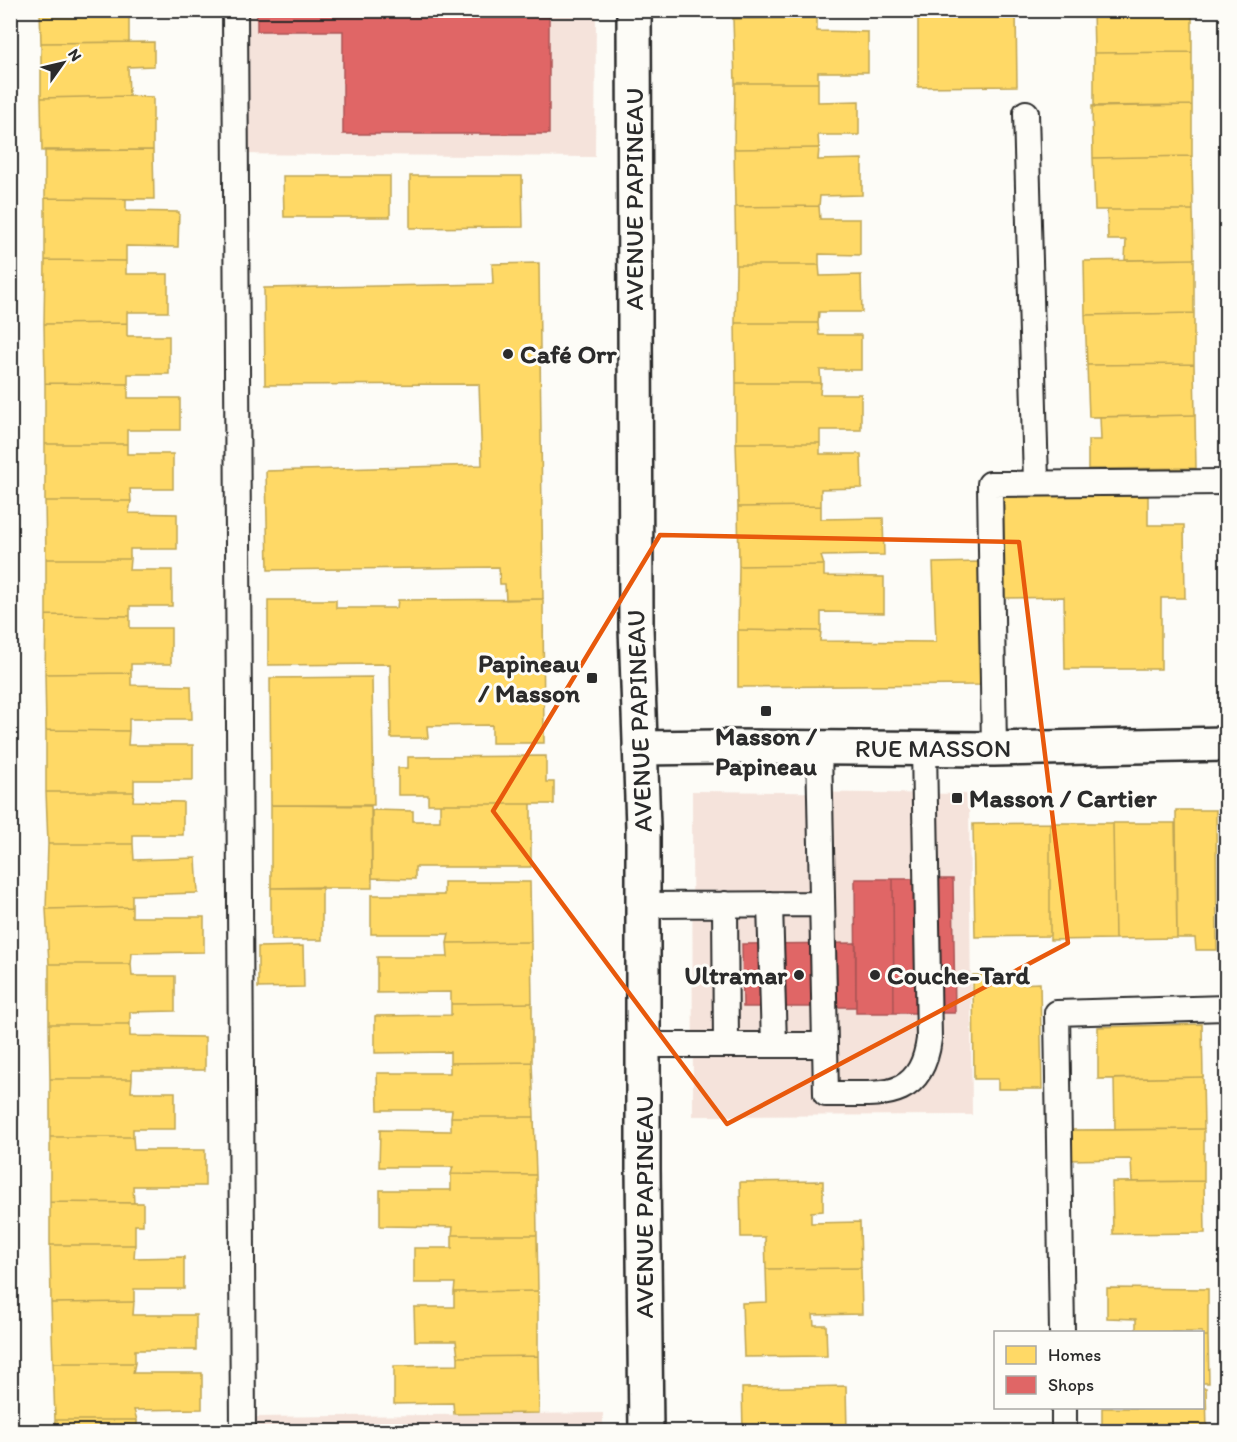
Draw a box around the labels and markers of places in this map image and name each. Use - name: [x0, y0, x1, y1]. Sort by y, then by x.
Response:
- place label: Café Orr: [520, 338, 617, 370]
- marker: Café Orr: [501, 347, 515, 361]
- place label: Papineau / Masson: [477, 647, 581, 709]
- marker: Papineau / Masson: [585, 671, 599, 685]
- marker: Masson / Papineau: [759, 704, 773, 718]
- place label: Masson / Papineau: [715, 720, 818, 782]
- place label: Masson / Cartier: [969, 782, 1157, 814]
- marker: Masson / Cartier: [950, 791, 964, 805]
- place label: Ultramar: [684, 959, 788, 991]
- place label: Couche-Tard: [887, 959, 1031, 991]
- marker: Ultramar: [792, 968, 806, 982]
- marker: Couche-Tard: [868, 968, 882, 982]

